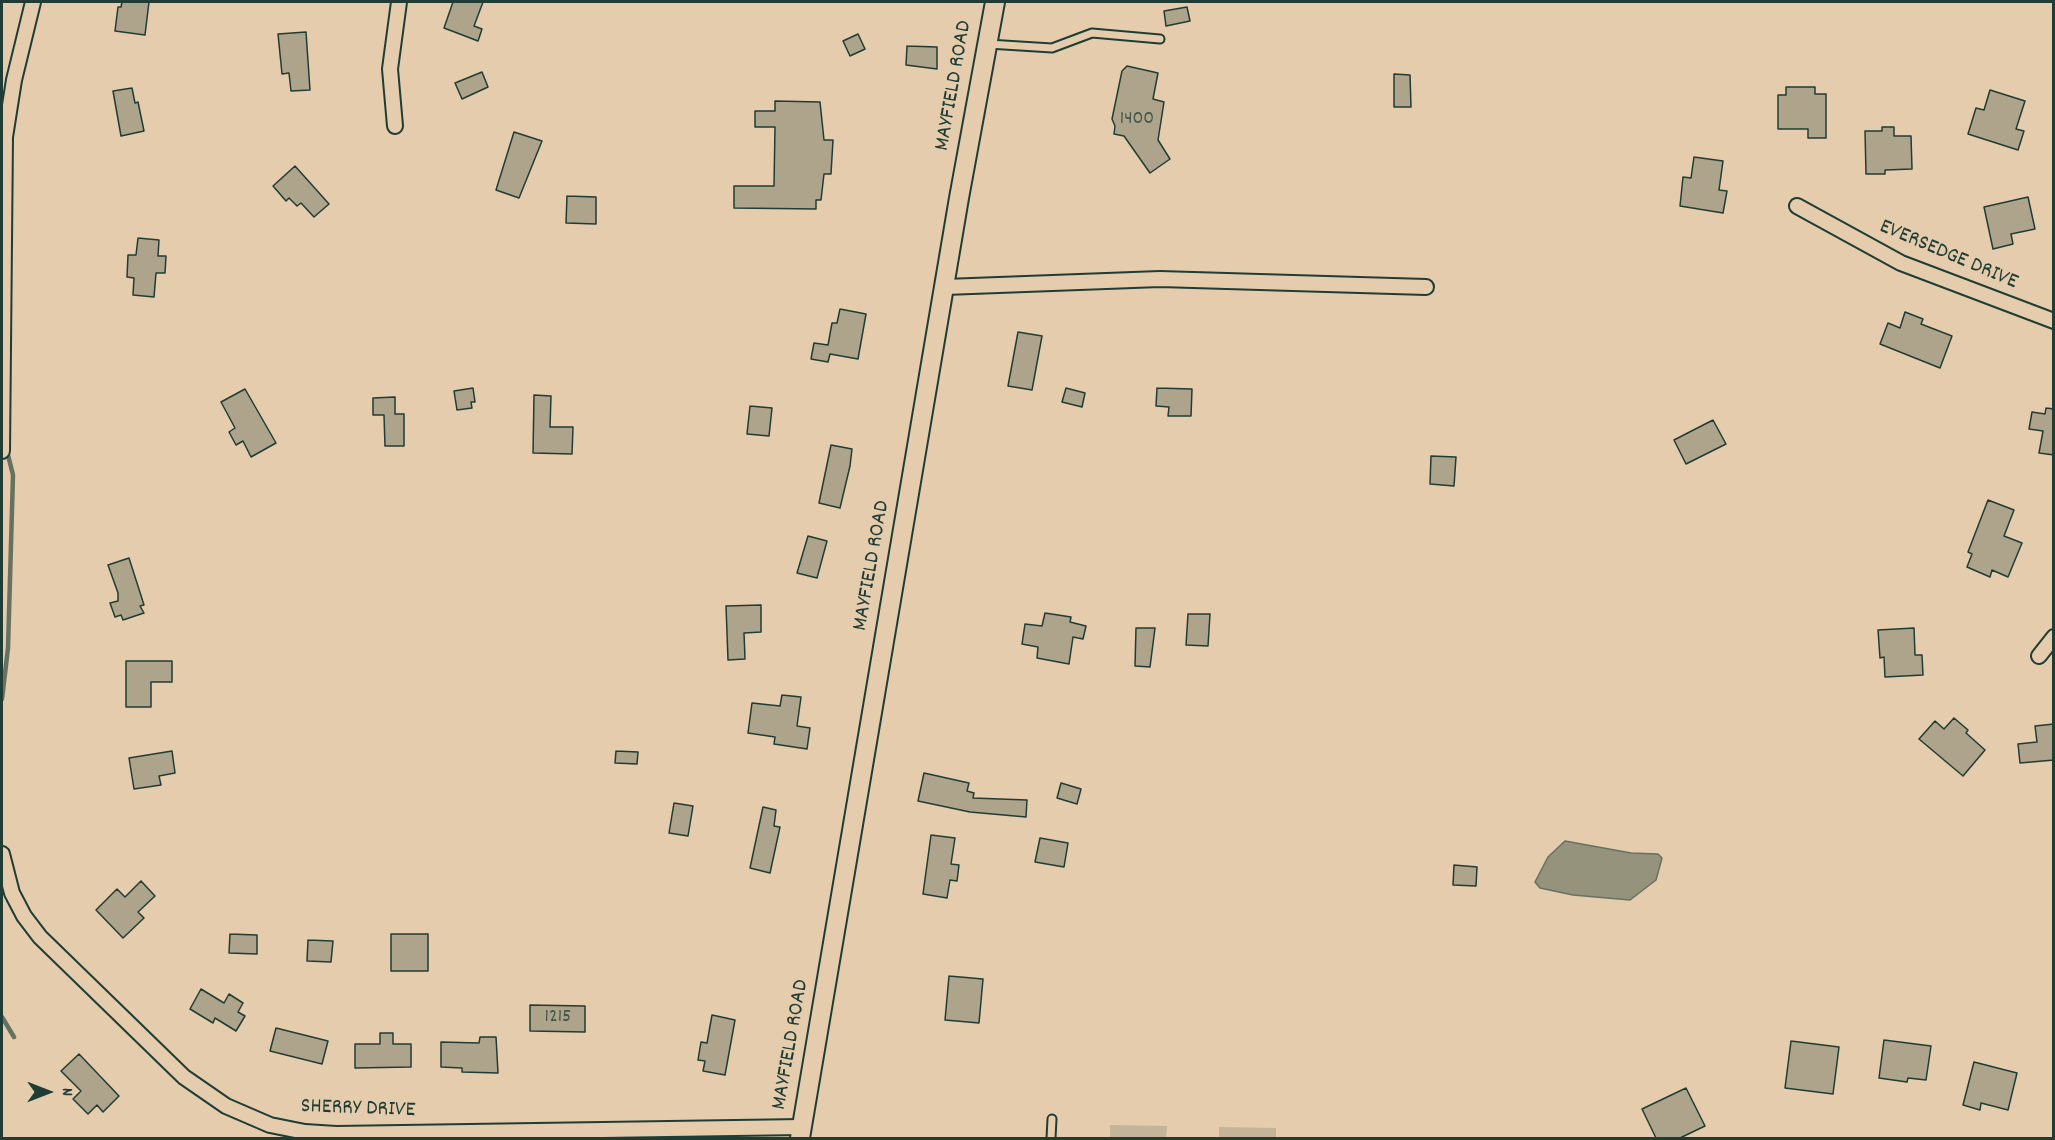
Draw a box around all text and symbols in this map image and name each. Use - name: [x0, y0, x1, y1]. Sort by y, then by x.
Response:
- street label: MAYFIELD ROAD: [931, 19, 979, 153]
- house number: 1400: [1120, 108, 1154, 132]
- street label: EVERSEDGE DRIVE: [1875, 215, 2021, 297]
- street label: MAYFIELD ROAD: [849, 499, 897, 633]
- street label: MAYFIELD ROAD: [768, 978, 816, 1112]
- house number: 1215: [545, 1006, 571, 1030]
- north arrow: [18, 1062, 78, 1122]
- text: N: [55, 1088, 78, 1096]
- street label: SHERRY DRIVE: [300, 1095, 416, 1125]

